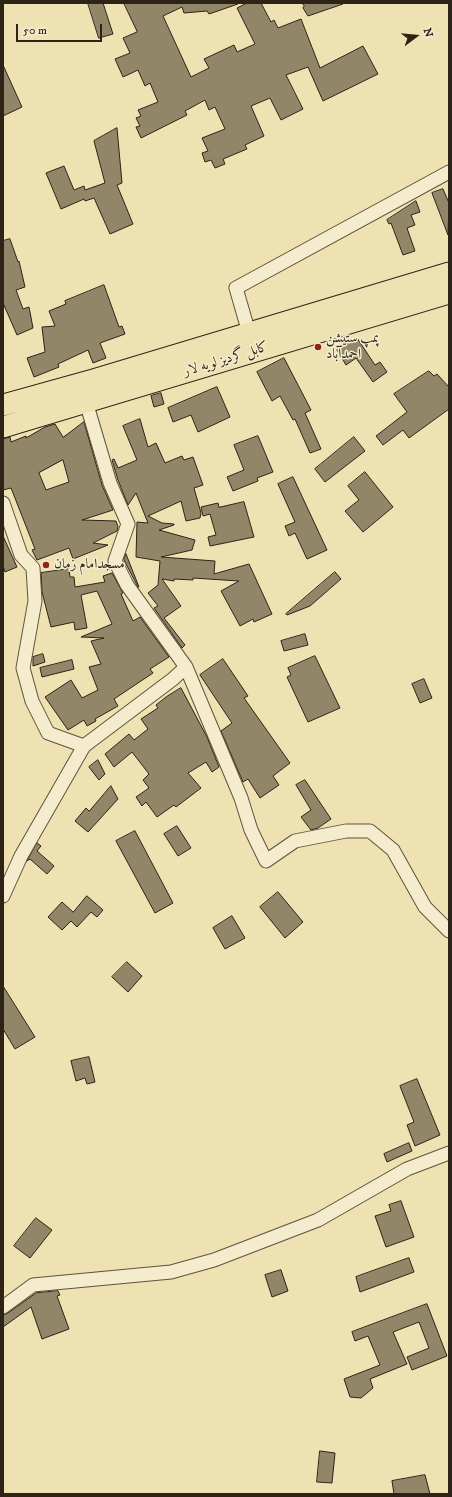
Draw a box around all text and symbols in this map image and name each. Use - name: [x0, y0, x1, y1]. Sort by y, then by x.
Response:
- scale bar: [18, 16, 104, 42]
- north arrow: [396, 16, 436, 56]
- text: 50 m: [23, 23, 47, 38]
- text: N: [420, 26, 436, 39]
- place label: پمپ ستیشن احمدآباد: [326, 331, 379, 364]
- street label: کابل گردیز لویه لار: [182, 339, 270, 381]
- marker: پمپ ستیشن احمدآباد: [313, 342, 323, 352]
- place label: مسجدامام زمان: [54, 557, 125, 573]
- marker: مسجدامام زمان: [41, 560, 51, 570]

